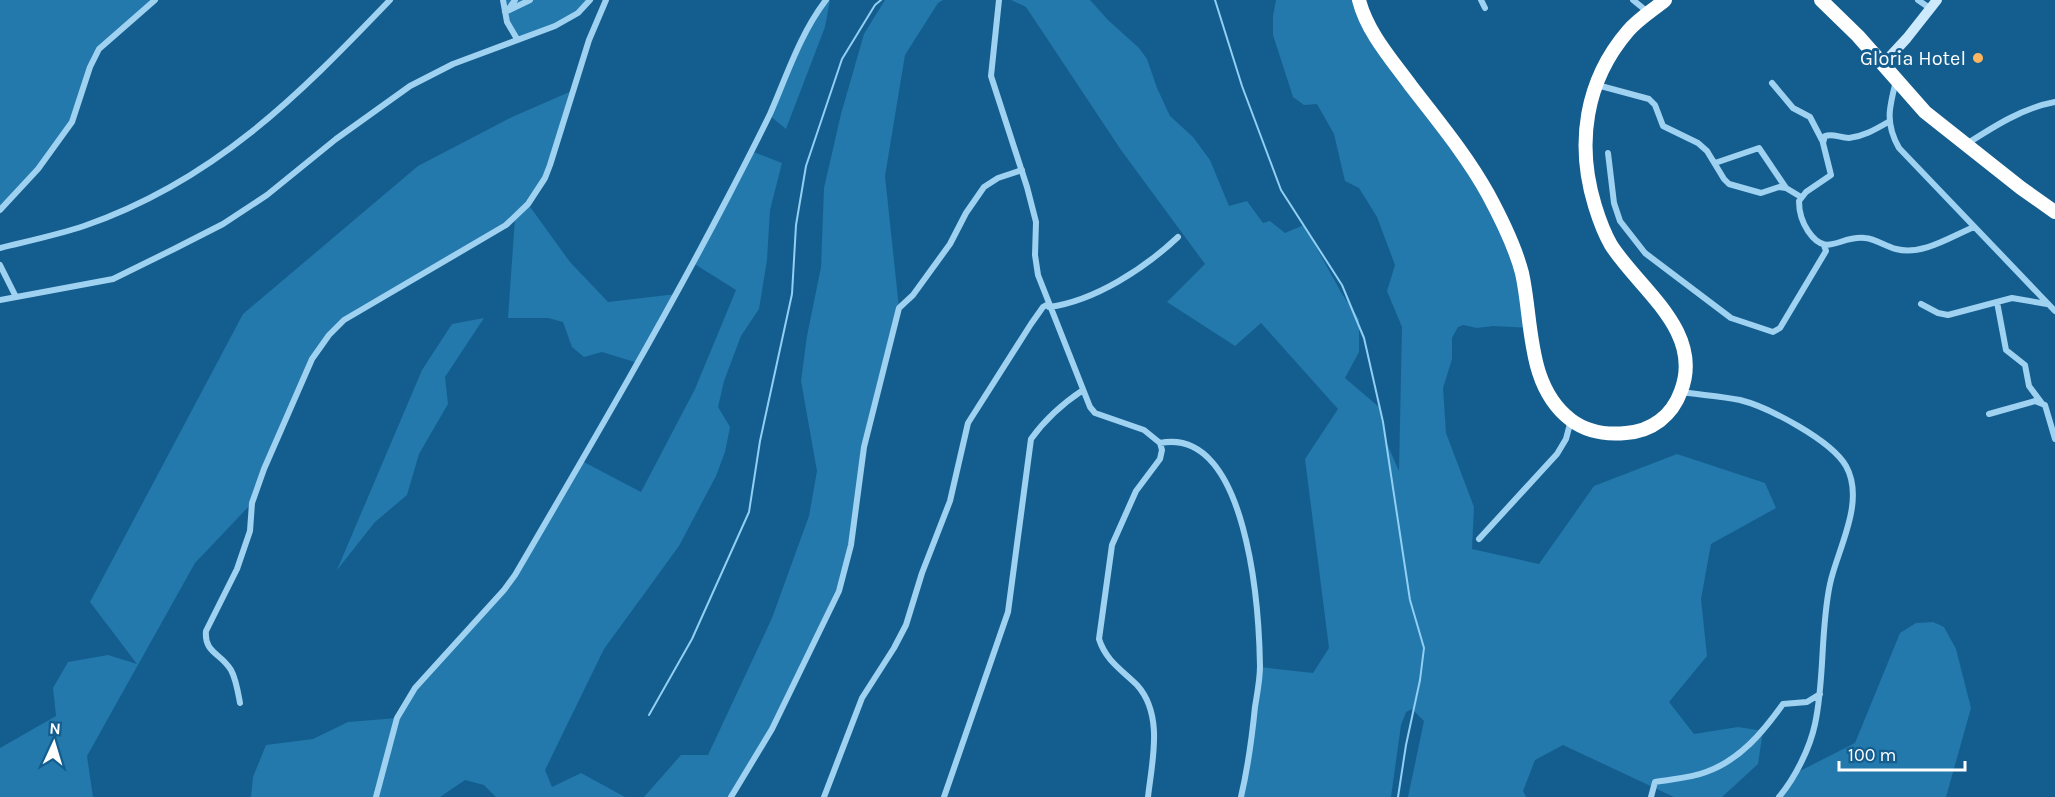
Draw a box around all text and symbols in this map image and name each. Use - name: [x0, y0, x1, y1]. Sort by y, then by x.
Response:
- place label: Gloria Hotel: [1860, 47, 1966, 70]
- marker: Gloria Hotel: [1971, 51, 1985, 65]
- north arrow: [24, 713, 84, 773]
- text: N: [49, 719, 61, 738]
- scale bar: [1839, 734, 1965, 772]
- text: 100 m: [1848, 744, 1896, 766]

